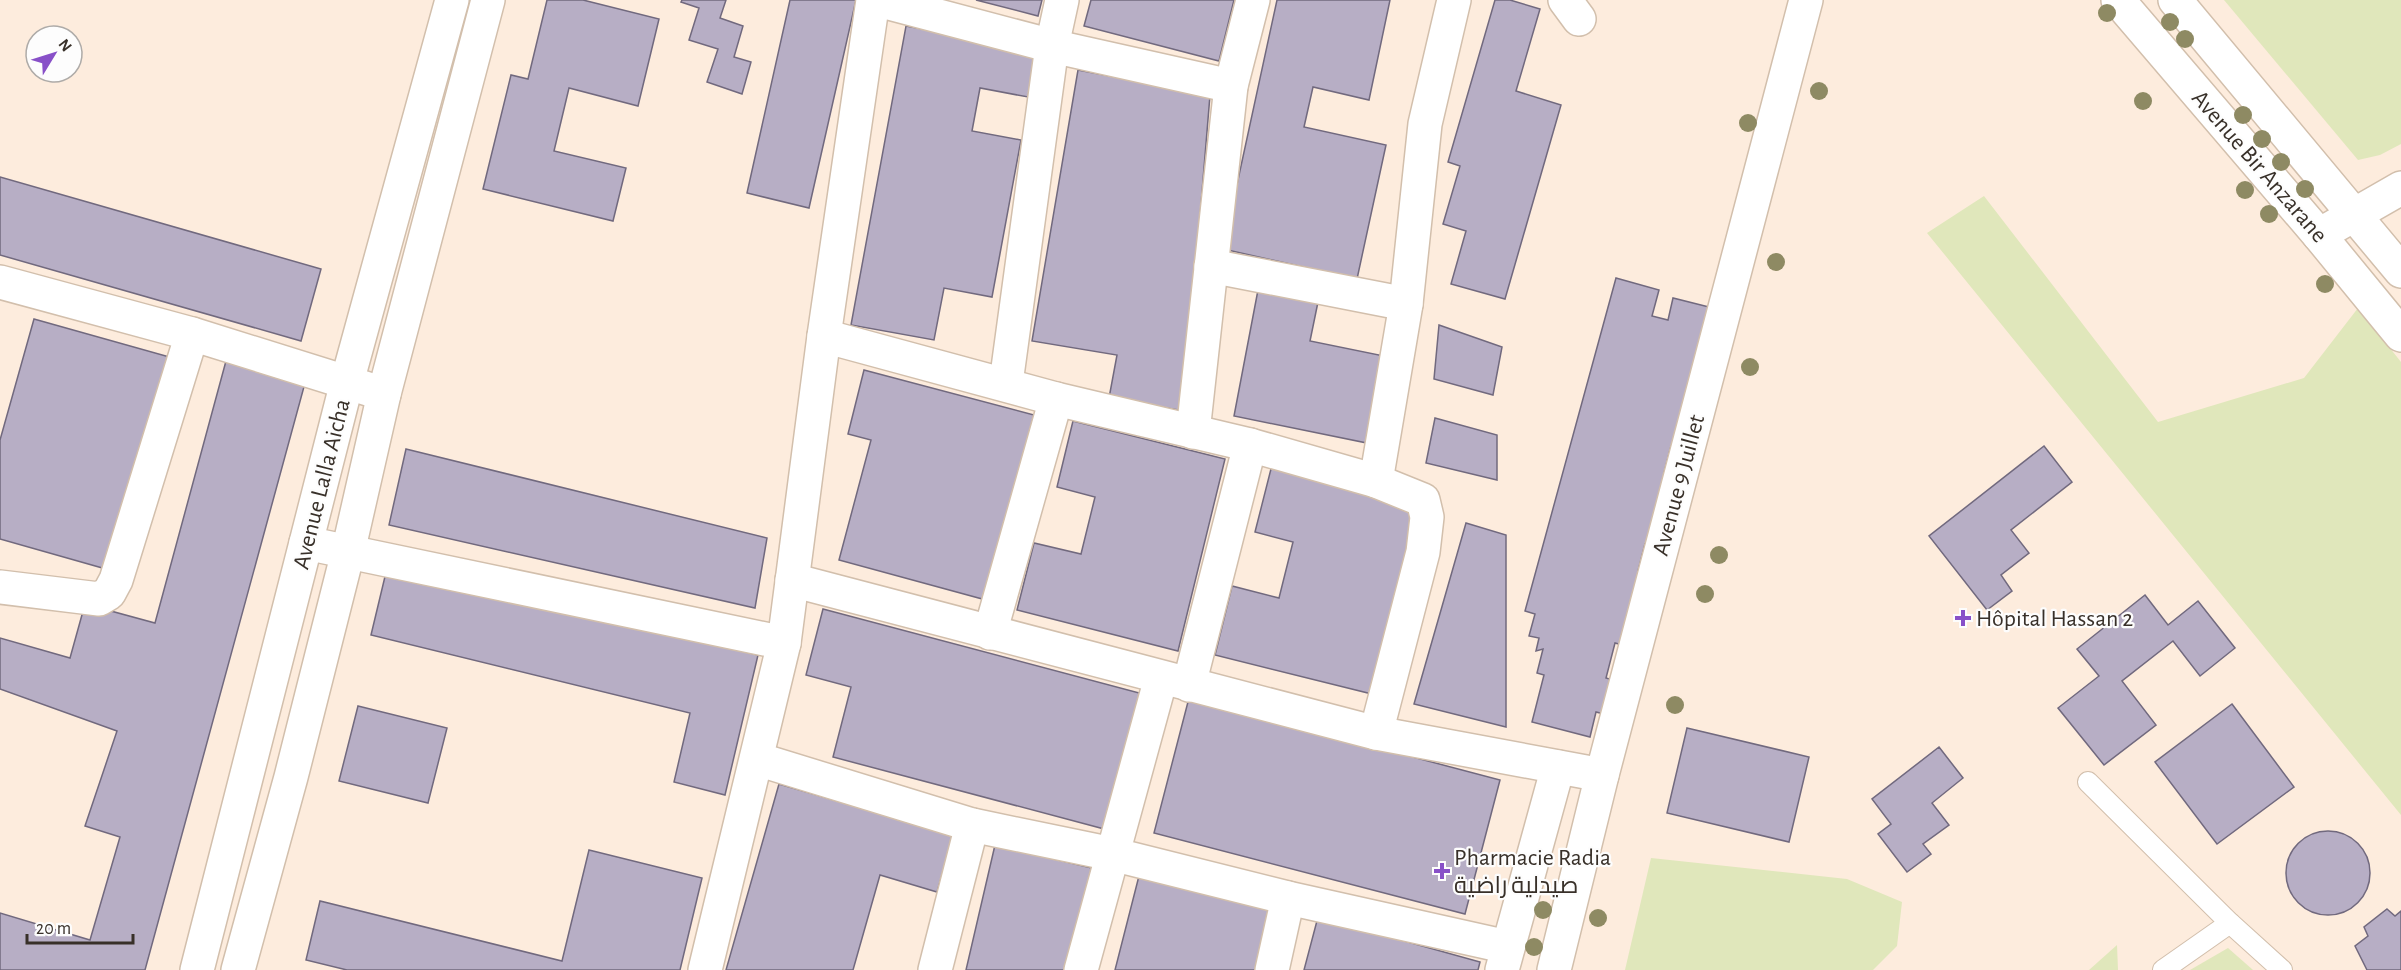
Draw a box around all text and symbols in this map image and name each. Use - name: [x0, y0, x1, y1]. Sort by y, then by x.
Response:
- north arrow: [24, 24, 84, 84]
- text: N: [55, 36, 75, 55]
- street label: Avenue Bir Anzarane: [2187, 86, 2332, 247]
- street label: Avenue Lalla Aicha: [289, 397, 355, 572]
- street label: Avenue 9 Juillet: [1649, 412, 1709, 558]
- place label: Hôpital Hassan 2: [1976, 607, 2133, 631]
- marker: Hôpital Hassan 2: [1954, 609, 1972, 627]
- place label: Pharmacie Radia صيدلية راضية: [1454, 846, 1611, 898]
- marker: Pharmacie Radia صيدلية راضية: [1435, 864, 1449, 878]
- scale bar: [27, 907, 134, 945]
- text: 20 m: [36, 920, 71, 938]

